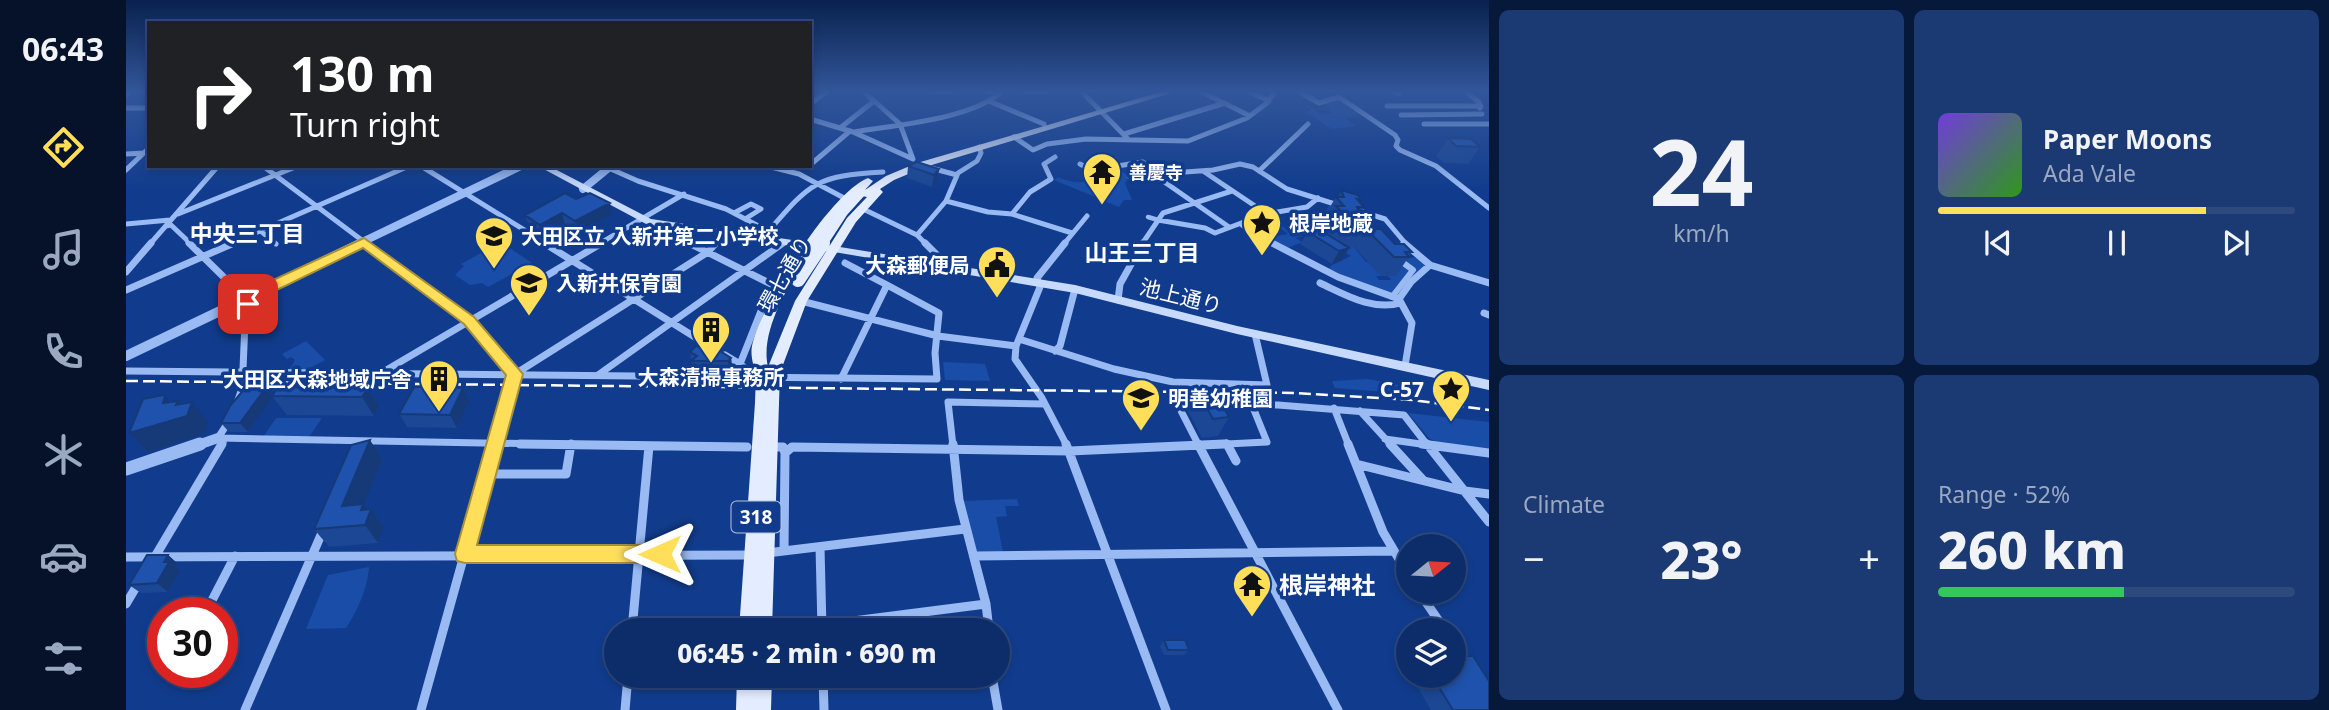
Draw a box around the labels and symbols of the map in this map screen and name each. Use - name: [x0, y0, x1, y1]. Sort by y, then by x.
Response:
- temple icon: 善慶寺: [1081, 151, 1123, 206]
- place label: 善慶寺: [1129, 160, 1183, 184]
- place icon: 根岸地蔵: [1241, 202, 1283, 257]
- place label: 根岸地蔵: [1289, 209, 1373, 237]
- school or university icon: 大田区立 入新井第二小学校: [473, 215, 515, 270]
- district label: 中央三丁目: [190, 217, 305, 249]
- place label: 大田区立 入新井第二小学校: [521, 222, 778, 250]
- street label: 環七通り: [751, 231, 817, 317]
- district label: 山王三丁目: [1085, 236, 1200, 268]
- public building icon: 大森郵便局: [976, 244, 1018, 299]
- place label: 大森郵便局: [865, 251, 970, 279]
- school or university icon: 入新井保育園: [508, 262, 550, 317]
- place label: 入新井保育園: [556, 269, 682, 297]
- street label: 池上通り: [1137, 272, 1225, 320]
- pin: [218, 274, 278, 334]
- building icon: 大森清掃事務所: [690, 309, 732, 364]
- building icon: 大田区大森地域庁舎: [418, 358, 460, 413]
- place label: 大森清掃事務所: [638, 363, 785, 391]
- place label: 大田区大森地域庁舎: [223, 365, 412, 393]
- place icon: C-57: [1430, 368, 1472, 423]
- place label: C-57: [1380, 375, 1424, 403]
- school or university icon: 明善幼稚園: [1120, 377, 1162, 432]
- place label: 明善幼稚園: [1168, 384, 1273, 412]
- road number: 318: [732, 502, 780, 532]
- position arrow: [623, 517, 697, 591]
- north arrow: [1396, 534, 1466, 604]
- temple icon: 根岸神社: [1231, 563, 1273, 618]
- place label: 根岸神社: [1279, 568, 1375, 601]
- speed limit sign: 30: [147, 597, 238, 688]

